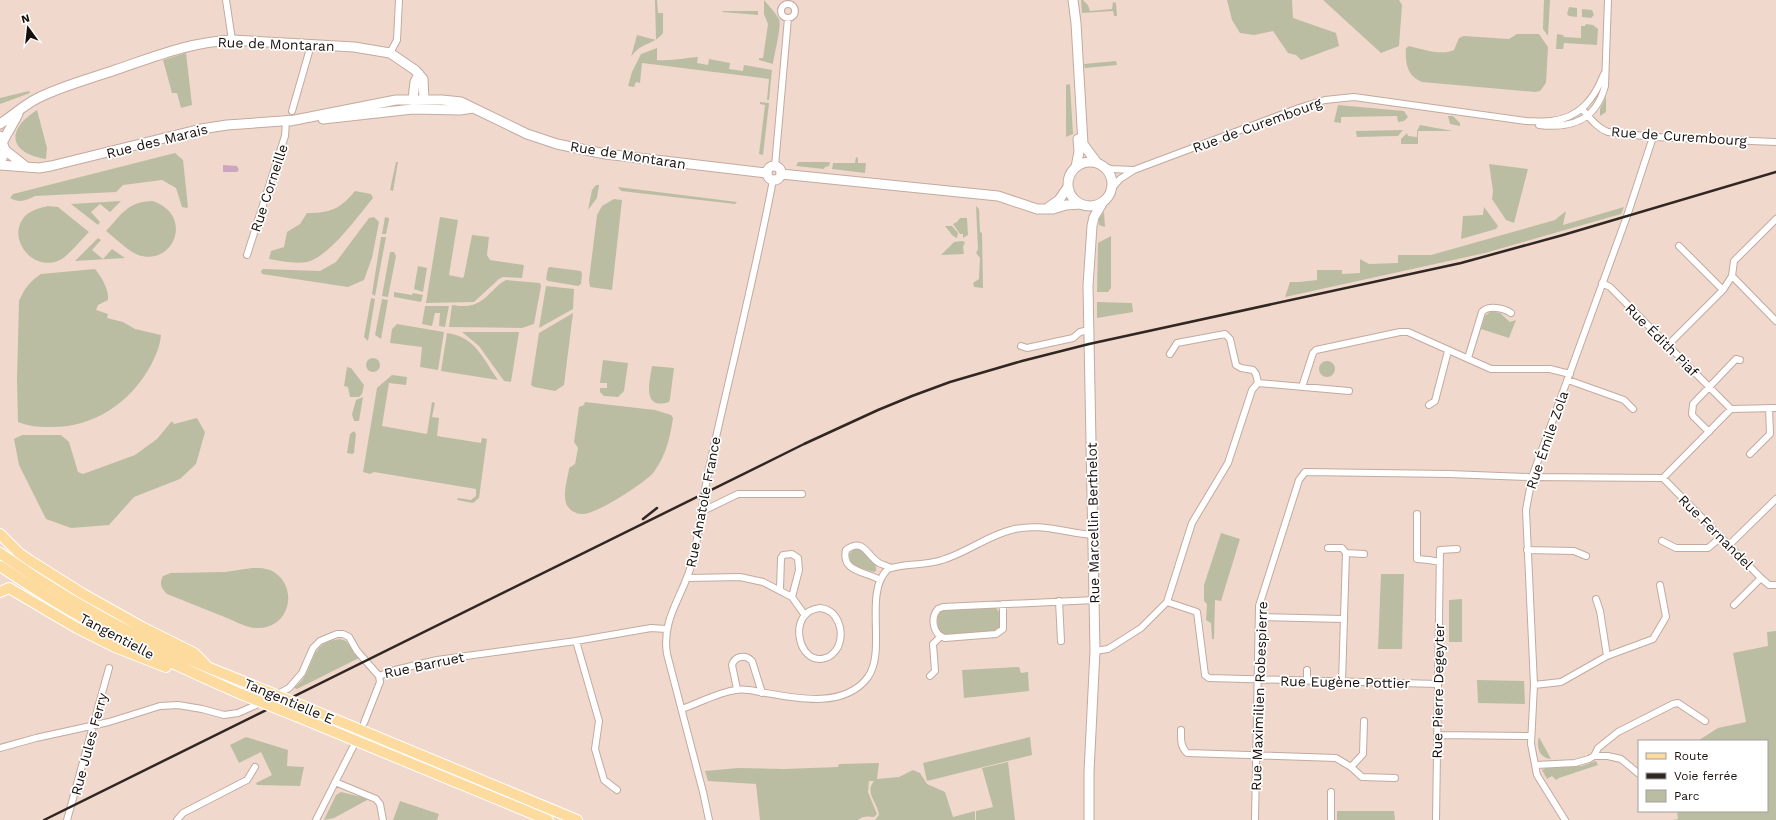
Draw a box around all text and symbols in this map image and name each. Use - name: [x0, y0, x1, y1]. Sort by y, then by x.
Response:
- north arrow: [8, 8, 48, 48]
- text: N: [20, 11, 31, 26]
- street label: Rue de Montaran: [217, 34, 335, 54]
- street label: Rue de Curembourg: [1190, 94, 1324, 156]
- street label: Rue des Marais: [105, 121, 209, 161]
- street label: Rue de Curembourg: [1611, 123, 1748, 149]
- street label: Rue de Montaran: [569, 138, 687, 172]
- street label: Rue Corneille: [247, 142, 291, 234]
- street label: Rue Édith Piaf: [1622, 300, 1702, 380]
- street label: Rue Émile Zola: [1523, 389, 1571, 491]
- street label: Rue Anatole France: [682, 435, 724, 569]
- street label: Rue Marcellin Berthelot: [1084, 442, 1102, 604]
- street label: Rue Fernandel: [1675, 491, 1757, 573]
- street label: Rue Maximilien Robespierre: [1248, 601, 1270, 791]
- street label: Tangentielle: [77, 610, 157, 662]
- street label: Rue Pierre Degeyter: [1429, 623, 1447, 759]
- street label: Rue Barruet: [382, 649, 466, 681]
- street label: Rue Eugène Pottier: [1280, 673, 1410, 691]
- street label: Tangentielle E: [242, 675, 336, 727]
- street label: Rue Jules Ferry: [68, 690, 111, 797]
- legend: [1638, 740, 1768, 812]
- text: Route: [1674, 749, 1708, 763]
- text: Voie ferrée: [1674, 769, 1737, 783]
- text: Parc: [1674, 789, 1700, 803]

